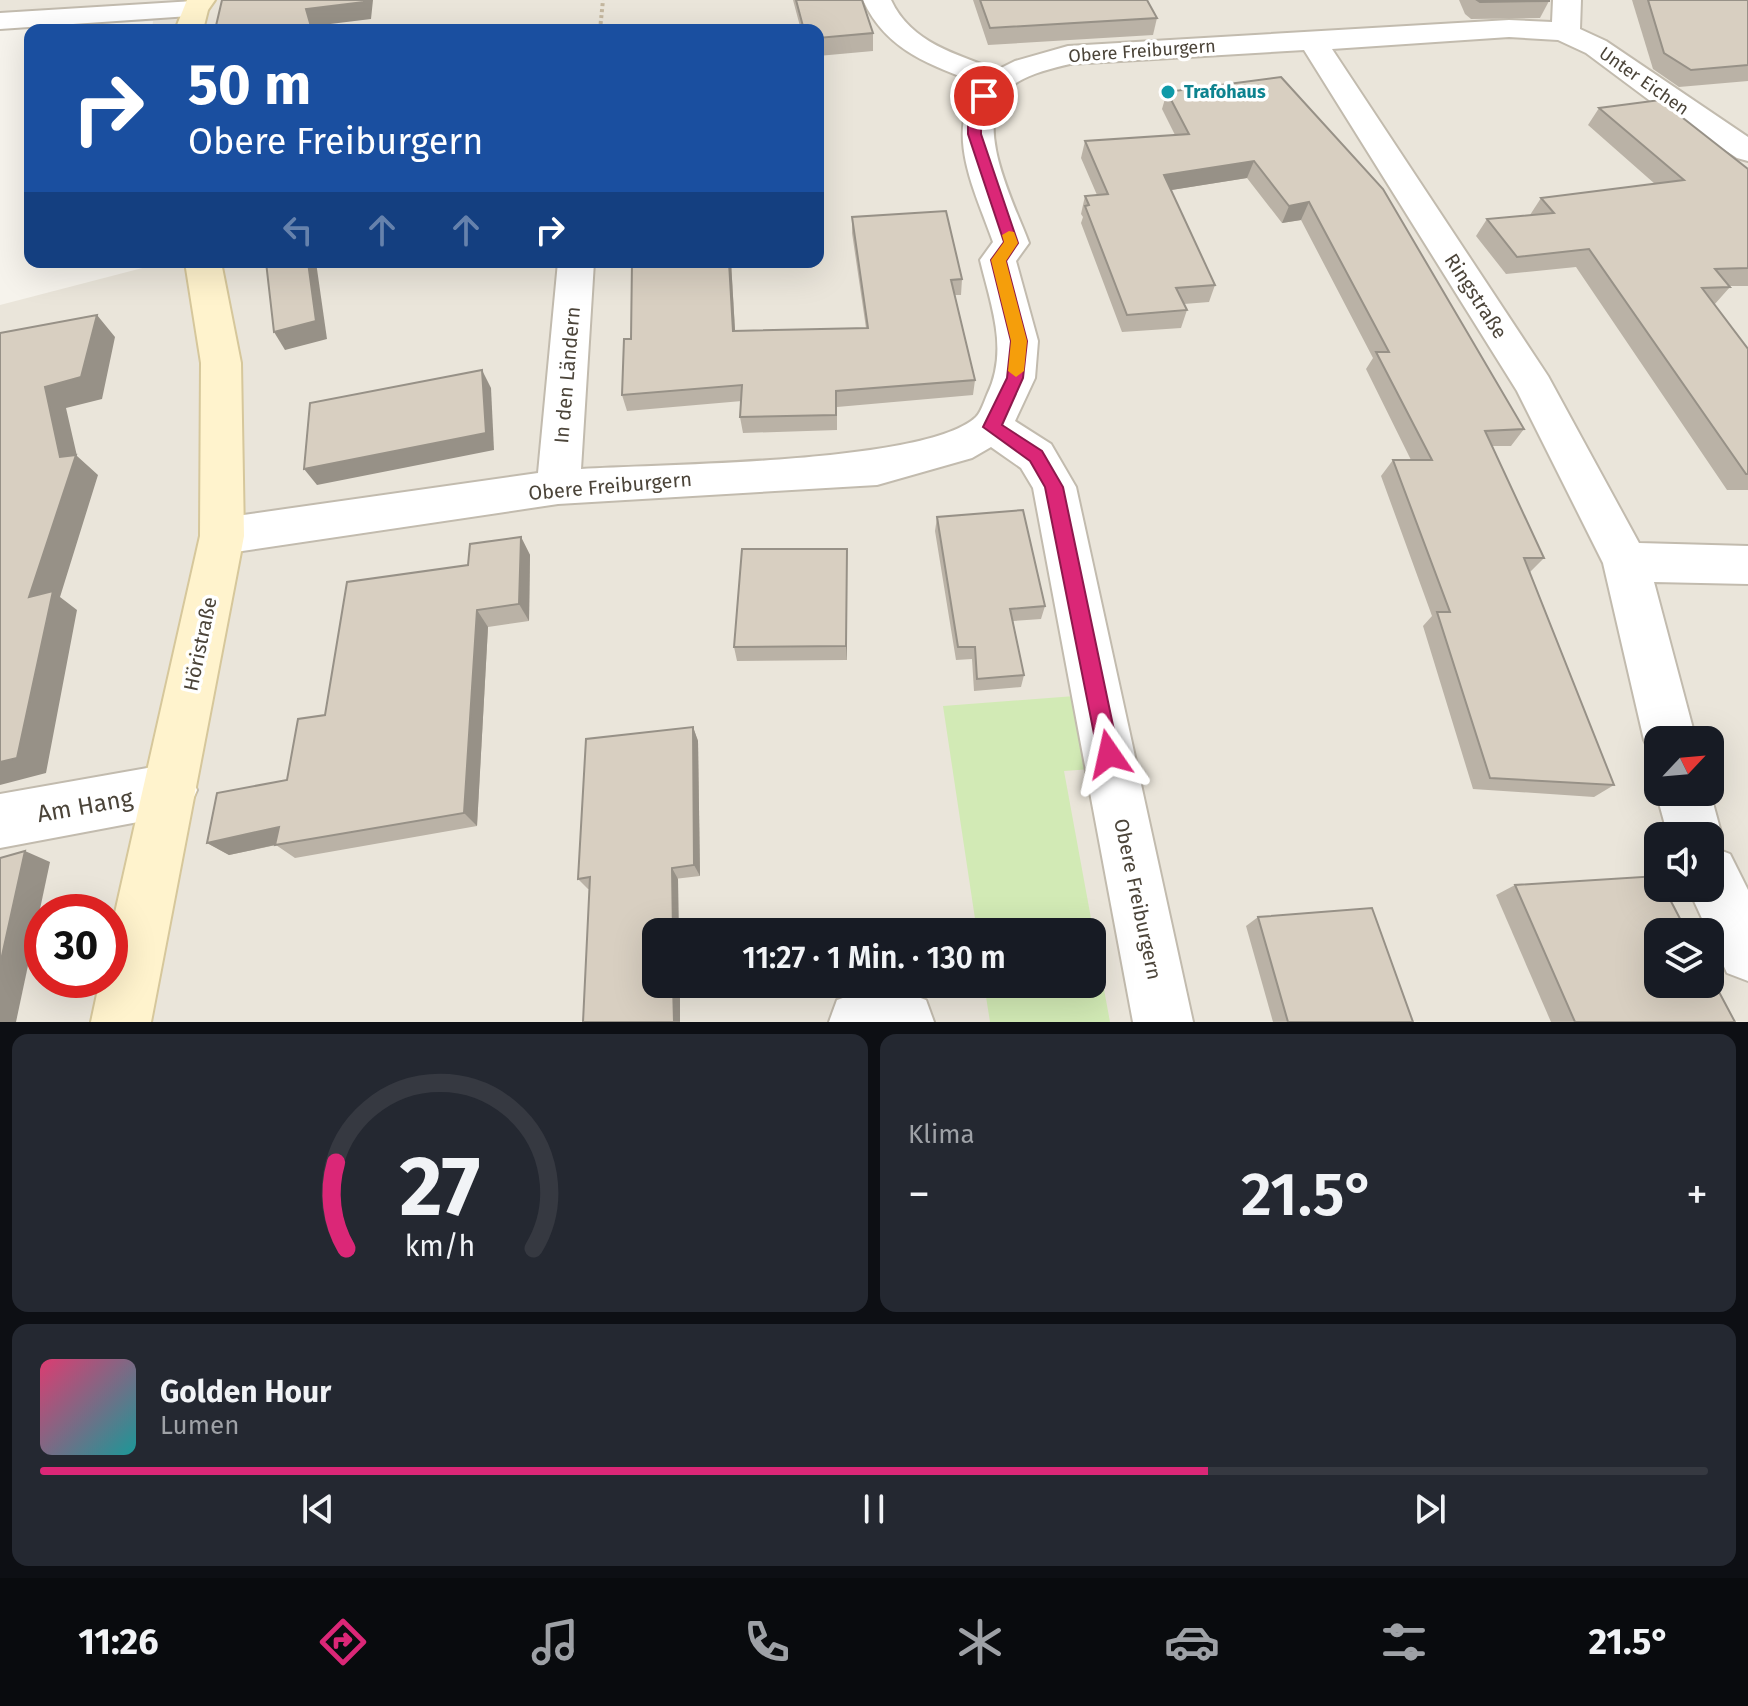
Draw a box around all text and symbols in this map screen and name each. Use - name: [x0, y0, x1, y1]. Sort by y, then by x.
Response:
- street label: Obere Freiburgern: [1068, 35, 1216, 67]
- street label: Unter Eichen: [1595, 42, 1693, 120]
- text: 50 m: [188, 52, 311, 119]
- icon: right: [56, 56, 160, 160]
- pin: [950, 62, 1018, 130]
- icon: arrive: [962, 74, 1006, 118]
- place label: Trafohaus: [1184, 81, 1266, 103]
- marker: Trafohaus: [1159, 83, 1177, 101]
- text: Obere Freiburgern: [188, 120, 483, 164]
- icon: left: [276, 208, 320, 252]
- icon: ahead: [360, 208, 404, 252]
- icon: ahead: [444, 208, 488, 252]
- icon: right: [528, 208, 572, 252]
- street label: Ringstraße: [1440, 249, 1512, 343]
- street label: In den Ländern: [549, 305, 585, 445]
- street label: Obere Freiburgern: [527, 467, 693, 505]
- street label: Höristraße: [178, 595, 222, 693]
- position arrow: [1067, 712, 1151, 796]
- north arrow: [1644, 726, 1724, 806]
- map controls: [1644, 726, 1724, 998]
- street label: Am Hang: [35, 784, 136, 828]
- street label: Obere Freiburgern: [1109, 816, 1167, 982]
- button: sound: [1644, 822, 1724, 902]
- speed limit sign: 30: [24, 894, 128, 998]
- button: layers: [1644, 918, 1724, 998]
- text: 11:27 · 1 Min. · 130 m: [742, 940, 1006, 976]
- text: Klima: [908, 1119, 975, 1150]
- text: 27: [399, 1137, 481, 1237]
- text: 21.5°: [1241, 1159, 1375, 1231]
- text: −: [908, 1168, 930, 1221]
- text: +: [1686, 1168, 1708, 1221]
- text: km/h: [405, 1229, 475, 1264]
- text: Golden Hour: [160, 1374, 331, 1410]
- text: Lumen: [160, 1410, 239, 1441]
- icon: previous: [296, 1487, 340, 1531]
- icon: pause: [852, 1487, 896, 1531]
- icon: next: [1408, 1487, 1452, 1531]
- icon: directions: [315, 1614, 371, 1670]
- icon: music: [527, 1614, 583, 1670]
- icon: phone: [739, 1614, 795, 1670]
- icon: climate: [952, 1614, 1008, 1670]
- icon: car: [1164, 1614, 1220, 1670]
- icon: filters: [1376, 1614, 1432, 1670]
- text: 11:26: [78, 1620, 158, 1664]
- text: 21.5°: [1589, 1620, 1670, 1664]

